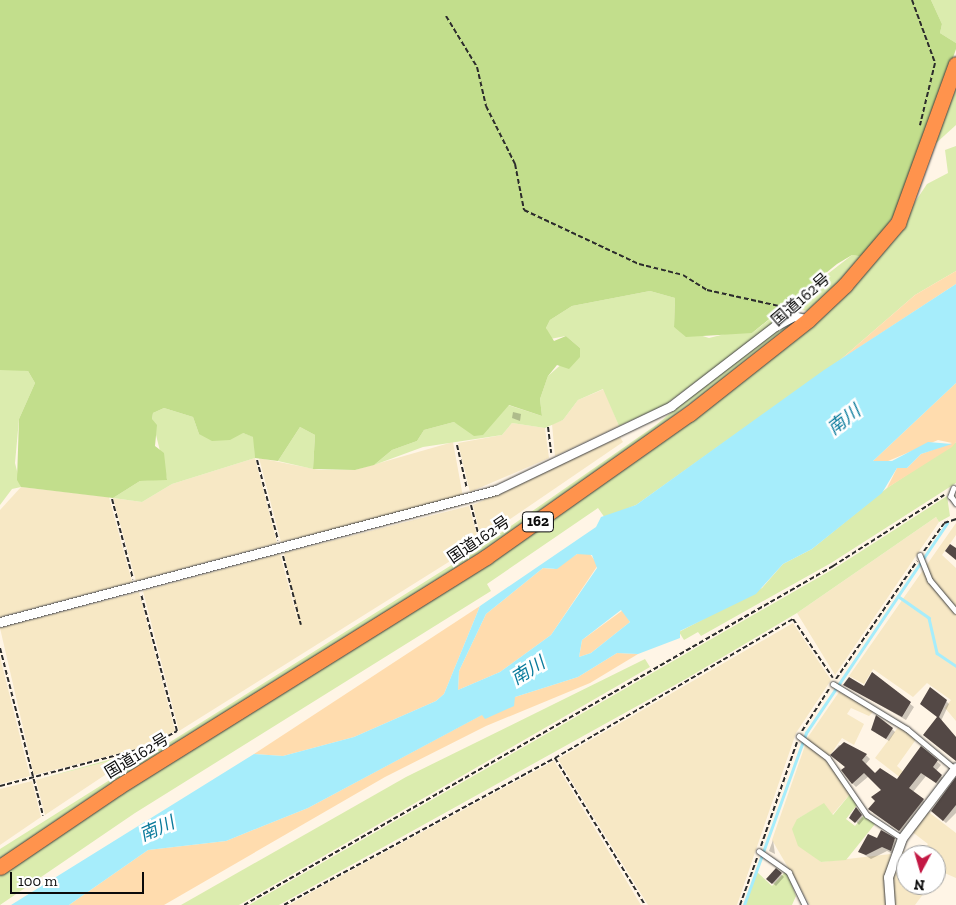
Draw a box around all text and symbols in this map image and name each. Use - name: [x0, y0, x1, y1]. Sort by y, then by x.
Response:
- street label: 国道162号: [768, 269, 834, 331]
- water label: 南川: [823, 400, 865, 440]
- road number: 162: [522, 510, 554, 534]
- street label: 国道162号: [444, 512, 514, 568]
- water label: 南川: [507, 652, 549, 690]
- street label: 国道162号: [102, 730, 172, 782]
- water label: 南川: [136, 812, 178, 846]
- north arrow: [896, 845, 946, 895]
- scale bar: [12, 862, 146, 894]
- text: 100 m: [18, 872, 57, 890]
- text: N: [913, 875, 926, 893]

